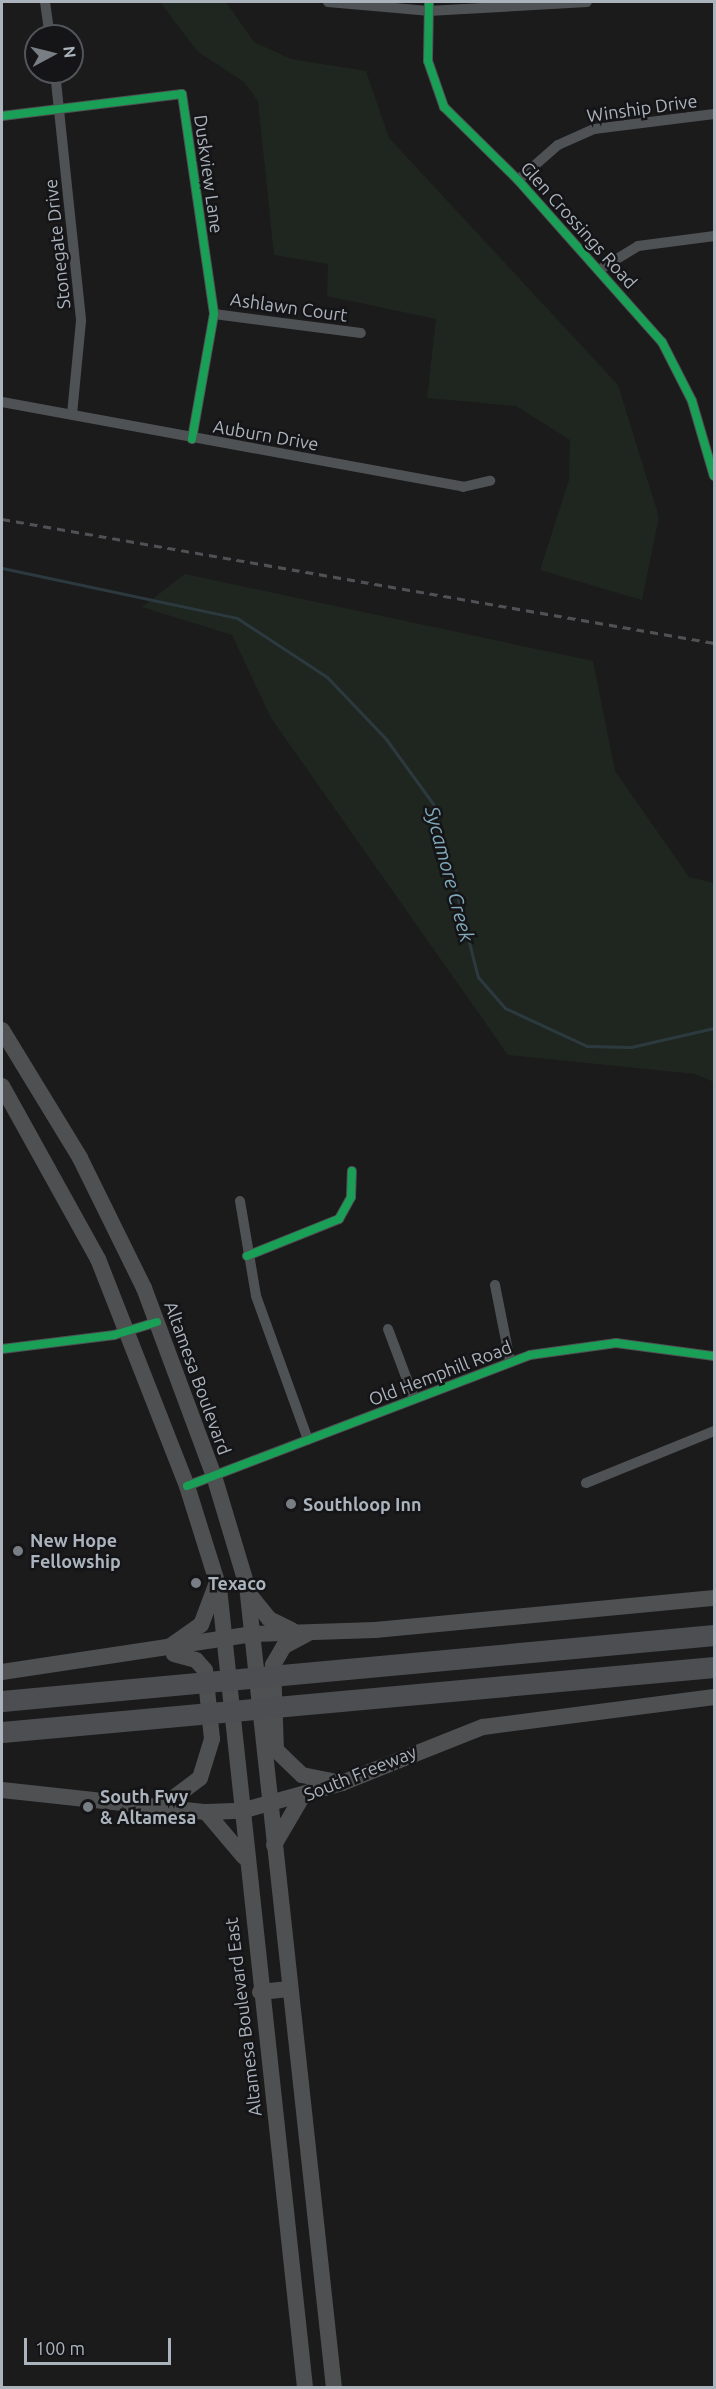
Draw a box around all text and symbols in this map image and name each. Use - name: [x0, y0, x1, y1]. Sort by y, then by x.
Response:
- north arrow: [24, 24, 84, 84]
- text: N: [60, 45, 80, 59]
- street label: Winship Drive: [585, 90, 699, 126]
- street label: Duskview Lane: [190, 113, 228, 235]
- street label: Glen Crossings Road: [516, 157, 642, 293]
- street label: Stonegate Drive: [39, 178, 75, 310]
- street label: Ashlawn Court: [229, 288, 349, 326]
- street label: Auburn Drive: [212, 415, 320, 455]
- water label: Sycamore Creek: [420, 804, 480, 944]
- street label: Altamesa Boulevard: [160, 1298, 236, 1458]
- street label: Old Hemphill Road: [365, 1336, 515, 1410]
- place label: Southloop Inn: [303, 1493, 422, 1515]
- marker: Southloop Inn: [284, 1497, 298, 1511]
- place label: New Hope Fellowship: [30, 1530, 121, 1572]
- marker: New Hope Fellowship: [11, 1544, 25, 1558]
- place label: Texaco: [208, 1572, 266, 1594]
- marker: Texaco: [189, 1576, 203, 1590]
- street label: South Freeway: [301, 1741, 419, 1805]
- place label: South Fwy & Altamesa: [100, 1786, 196, 1828]
- marker: South Fwy & Altamesa: [81, 1800, 95, 1814]
- street label: Altamesa Boulevard East: [220, 1916, 266, 2118]
- scale bar: [27, 2326, 174, 2364]
- text: 100 m: [35, 2338, 85, 2358]

